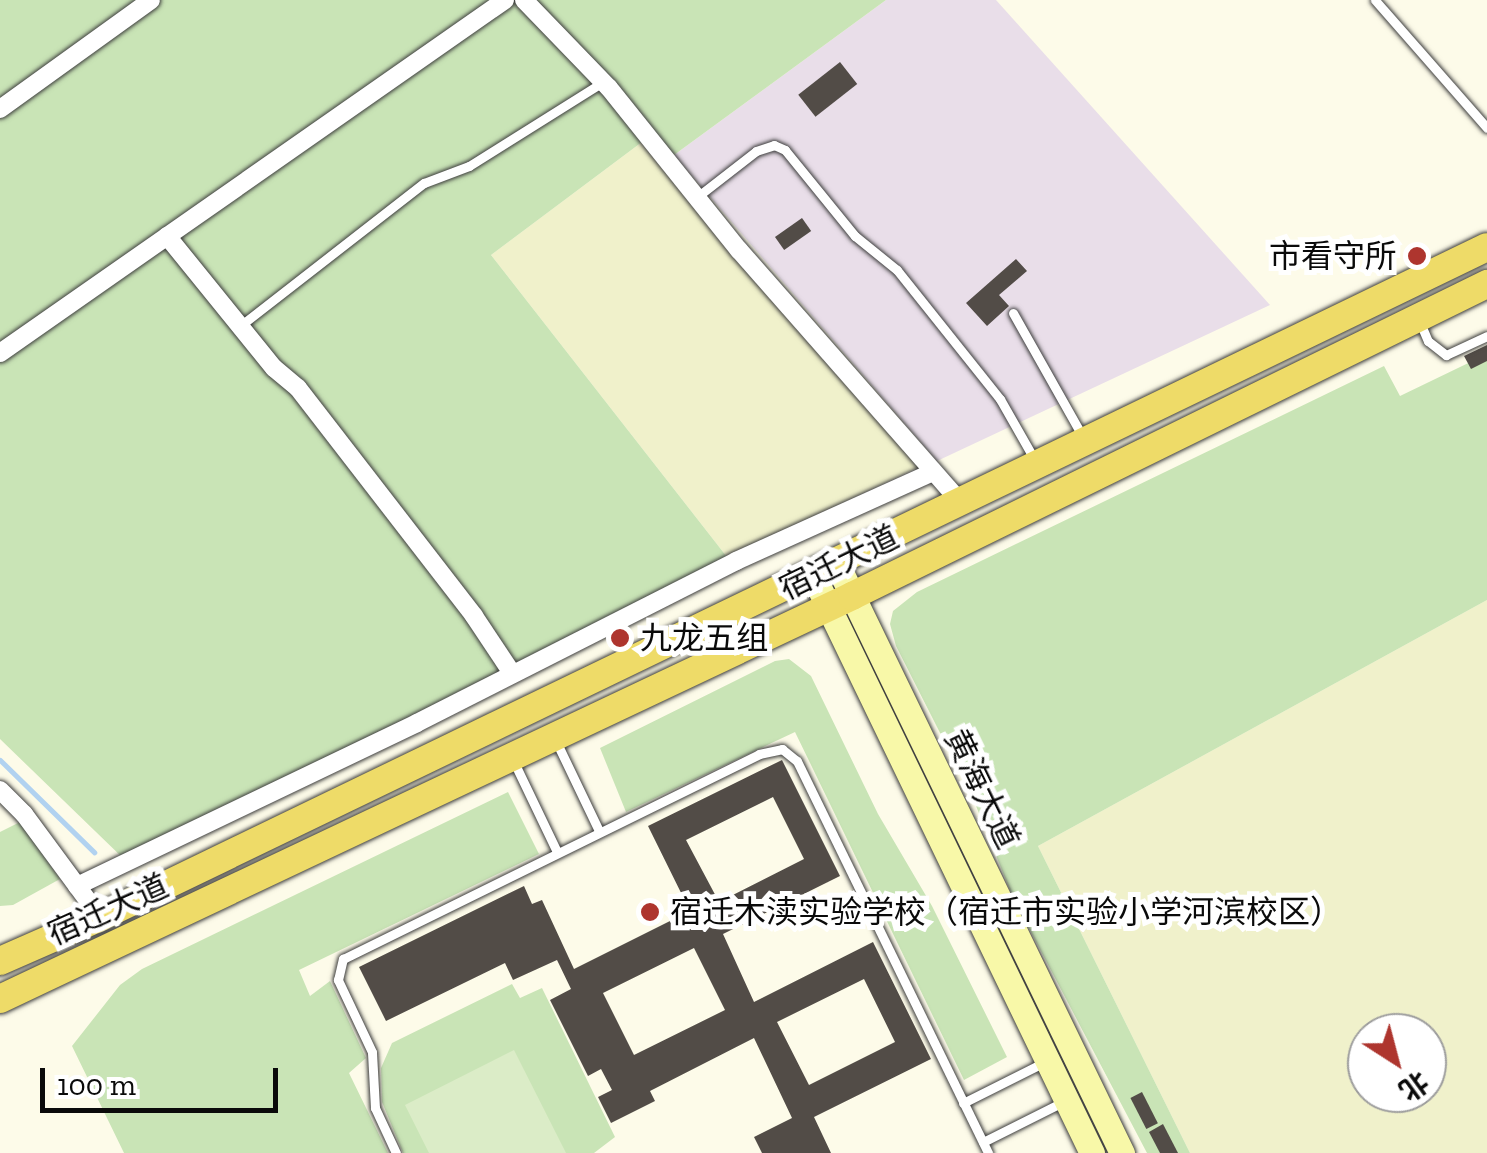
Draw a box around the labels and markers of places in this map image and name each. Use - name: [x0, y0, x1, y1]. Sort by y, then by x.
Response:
- place label: 市看守所: [1269, 237, 1397, 275]
- marker: 市看守所: [1406, 245, 1428, 267]
- place label: 九龙五组: [640, 619, 768, 657]
- marker: 九龙五组: [609, 627, 631, 649]
- place label: 宿迁木渎实验学校（宿迁市实验小学河滨校区）: [670, 893, 1342, 931]
- marker: 宿迁木渎实验学校（宿迁市实验小学河滨校区）: [639, 901, 661, 923]

